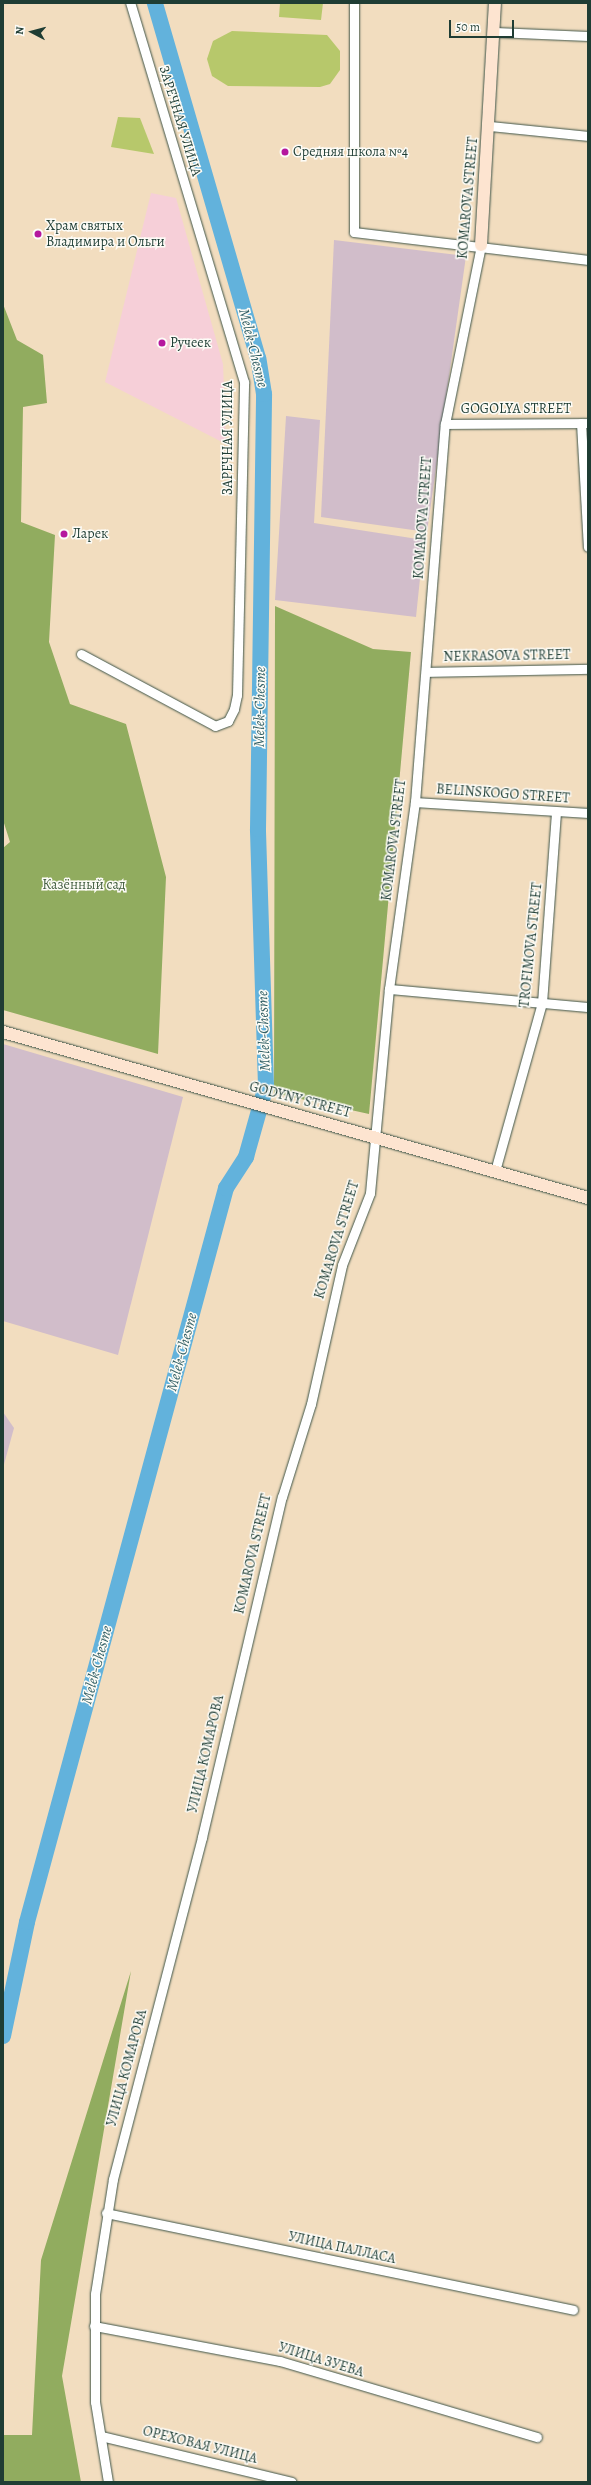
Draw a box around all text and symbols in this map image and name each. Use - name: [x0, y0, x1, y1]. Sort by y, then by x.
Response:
- north arrow: [12, 12, 52, 52]
- scale bar: [451, 12, 516, 38]
- text: 50 m: [456, 19, 480, 35]
- text: N: [12, 26, 27, 35]
- street label: ЗАРЕЧНАЯ УЛИЦА: [155, 64, 205, 178]
- street label: KOMAROVA STREET: [454, 136, 482, 260]
- place label: Средняя школа №4: [293, 144, 408, 160]
- marker: Средняя школа №4: [280, 147, 290, 157]
- place label: Храм святых Владимира и Ольги: [46, 218, 165, 250]
- marker: Храм святых Владимира и Ольги: [33, 229, 43, 239]
- water label: Melek-Chesme: [235, 307, 271, 389]
- place label: Ручеек: [170, 335, 211, 351]
- marker: Ручеек: [157, 338, 167, 348]
- street label: ЗАРЕЧНАЯ УЛИЦА: [220, 381, 236, 495]
- street label: GOGOLYA STREET: [461, 401, 571, 417]
- street label: KOMAROVA STREET: [410, 456, 436, 580]
- place label: Ларек: [72, 526, 108, 542]
- marker: Ларек: [59, 529, 69, 539]
- street label: NEKRASOVA STREET: [443, 646, 571, 666]
- water label: Melek-Chesme: [250, 667, 270, 747]
- street label: KOMAROVA STREET: [378, 778, 410, 902]
- street label: BELINSKOGO STREET: [436, 781, 570, 807]
- park label: Казённый сад: [42, 877, 126, 893]
- street label: TROFIMOVA STREET: [516, 882, 546, 1008]
- water label: Melek-Chesme: [254, 990, 274, 1072]
- street label: GODYNY STREET: [247, 1078, 353, 1122]
- street label: KOMAROVA STREET: [311, 1179, 363, 1301]
- water label: Melek-Chesme: [163, 1311, 201, 1393]
- street label: KOMAROVA STREET: [231, 1492, 275, 1616]
- water label: Melek-Chesme: [78, 1624, 116, 1706]
- street label: УЛИЦА КОМАРОВА: [184, 1693, 228, 1815]
- street label: УЛИЦА КОМАРОВА: [103, 2008, 151, 2128]
- street label: УЛИЦА ПАЛЛАСА: [287, 2228, 397, 2268]
- street label: УЛИЦА ЗУЕВА: [276, 2339, 366, 2381]
- street label: ОРЕХОВАЯ УЛИЦА: [141, 2423, 259, 2467]

